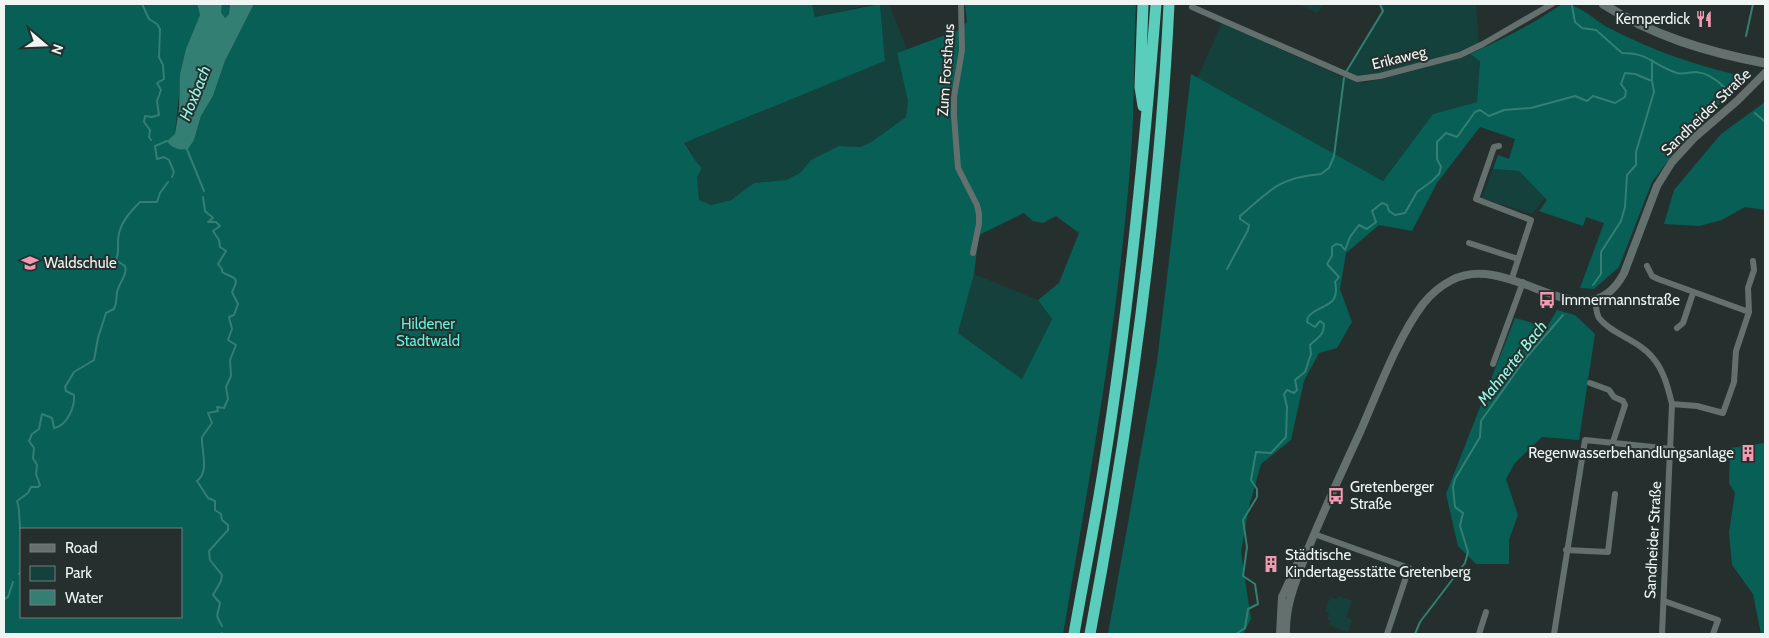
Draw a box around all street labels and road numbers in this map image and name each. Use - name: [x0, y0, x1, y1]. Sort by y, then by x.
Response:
- street label: Zum Forsthaus: [934, 23, 958, 117]
- street label: Erikaweg: [1370, 42, 1429, 73]
- street label: Sandheider Straße: [1657, 65, 1755, 159]
- street label: Sandheider Straße: [1641, 481, 1665, 599]

